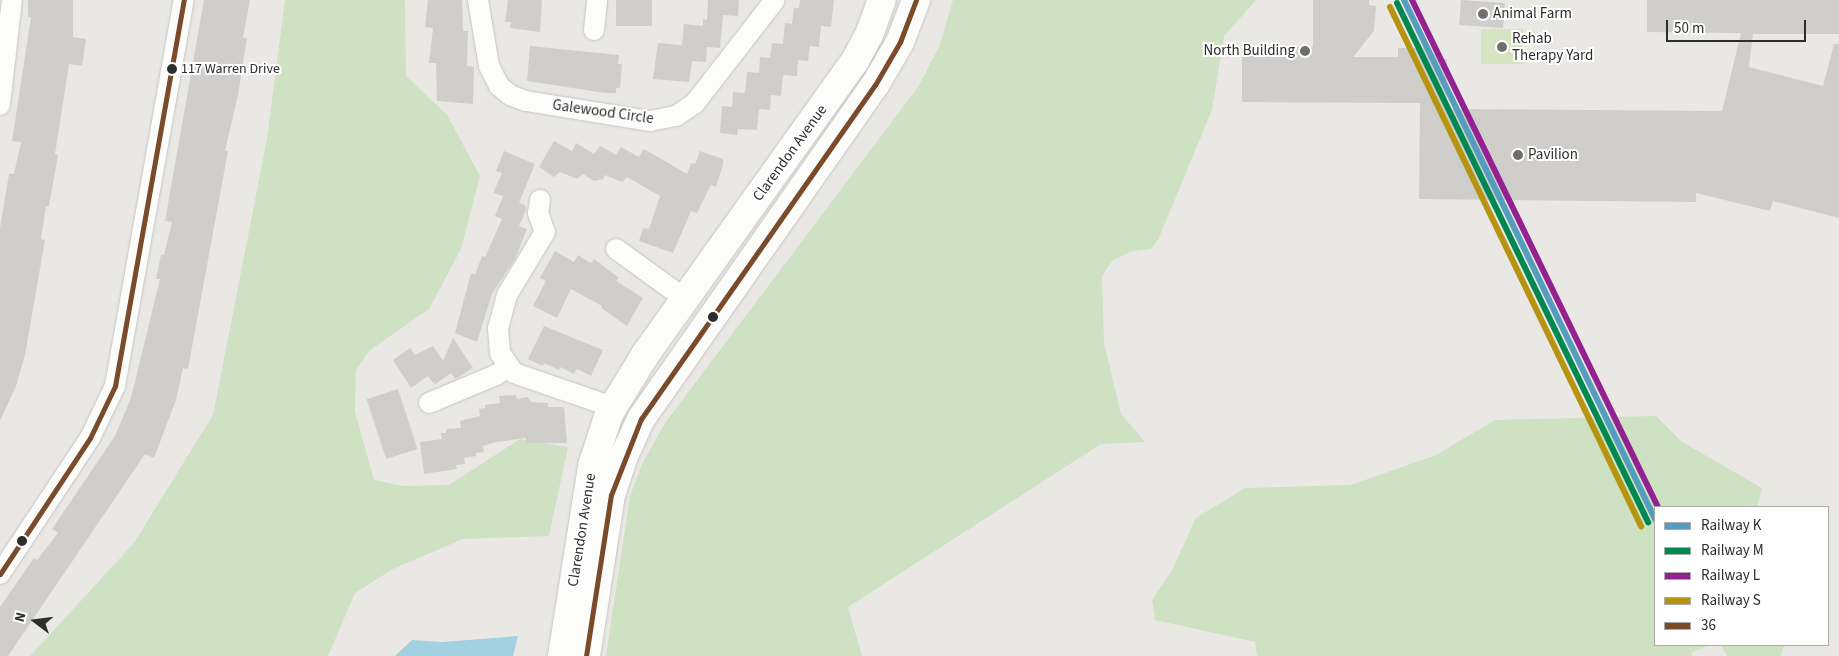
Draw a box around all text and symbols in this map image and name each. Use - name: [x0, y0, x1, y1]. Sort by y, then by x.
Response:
- place label: Animal Farm: [1493, 5, 1572, 23]
- marker: Animal Farm: [1477, 8, 1489, 20]
- scale bar: [1669, 10, 1809, 42]
- text: 50 m: [1674, 18, 1704, 39]
- place label: Rehab Therapy Yard: [1512, 29, 1593, 64]
- marker: Rehab Therapy Yard: [1496, 41, 1508, 53]
- place label: North Building: [1203, 42, 1295, 60]
- marker: North Building: [1299, 45, 1311, 57]
- place label: 117 Warren Drive: [181, 61, 280, 77]
- marker: 117 Warren Drive: [167, 64, 177, 74]
- street label: Galewood Circle: [551, 96, 655, 128]
- street label: Clarendon Avenue: [749, 101, 831, 205]
- place label: Pavilion: [1528, 146, 1578, 164]
- marker: Pavilion: [1512, 149, 1524, 161]
- unlabelled marker: [708, 312, 718, 322]
- street label: Clarendon Avenue: [564, 472, 600, 588]
- legend: [1654, 506, 1829, 646]
- text: Railway K: [1701, 515, 1761, 536]
- unlabelled marker: [17, 536, 27, 546]
- text: Railway M: [1701, 540, 1764, 561]
- text: Railway L: [1701, 565, 1760, 586]
- text: Railway S: [1701, 590, 1761, 611]
- north arrow: [10, 596, 60, 646]
- text: N: [10, 610, 31, 624]
- text: 36: [1701, 615, 1716, 636]

